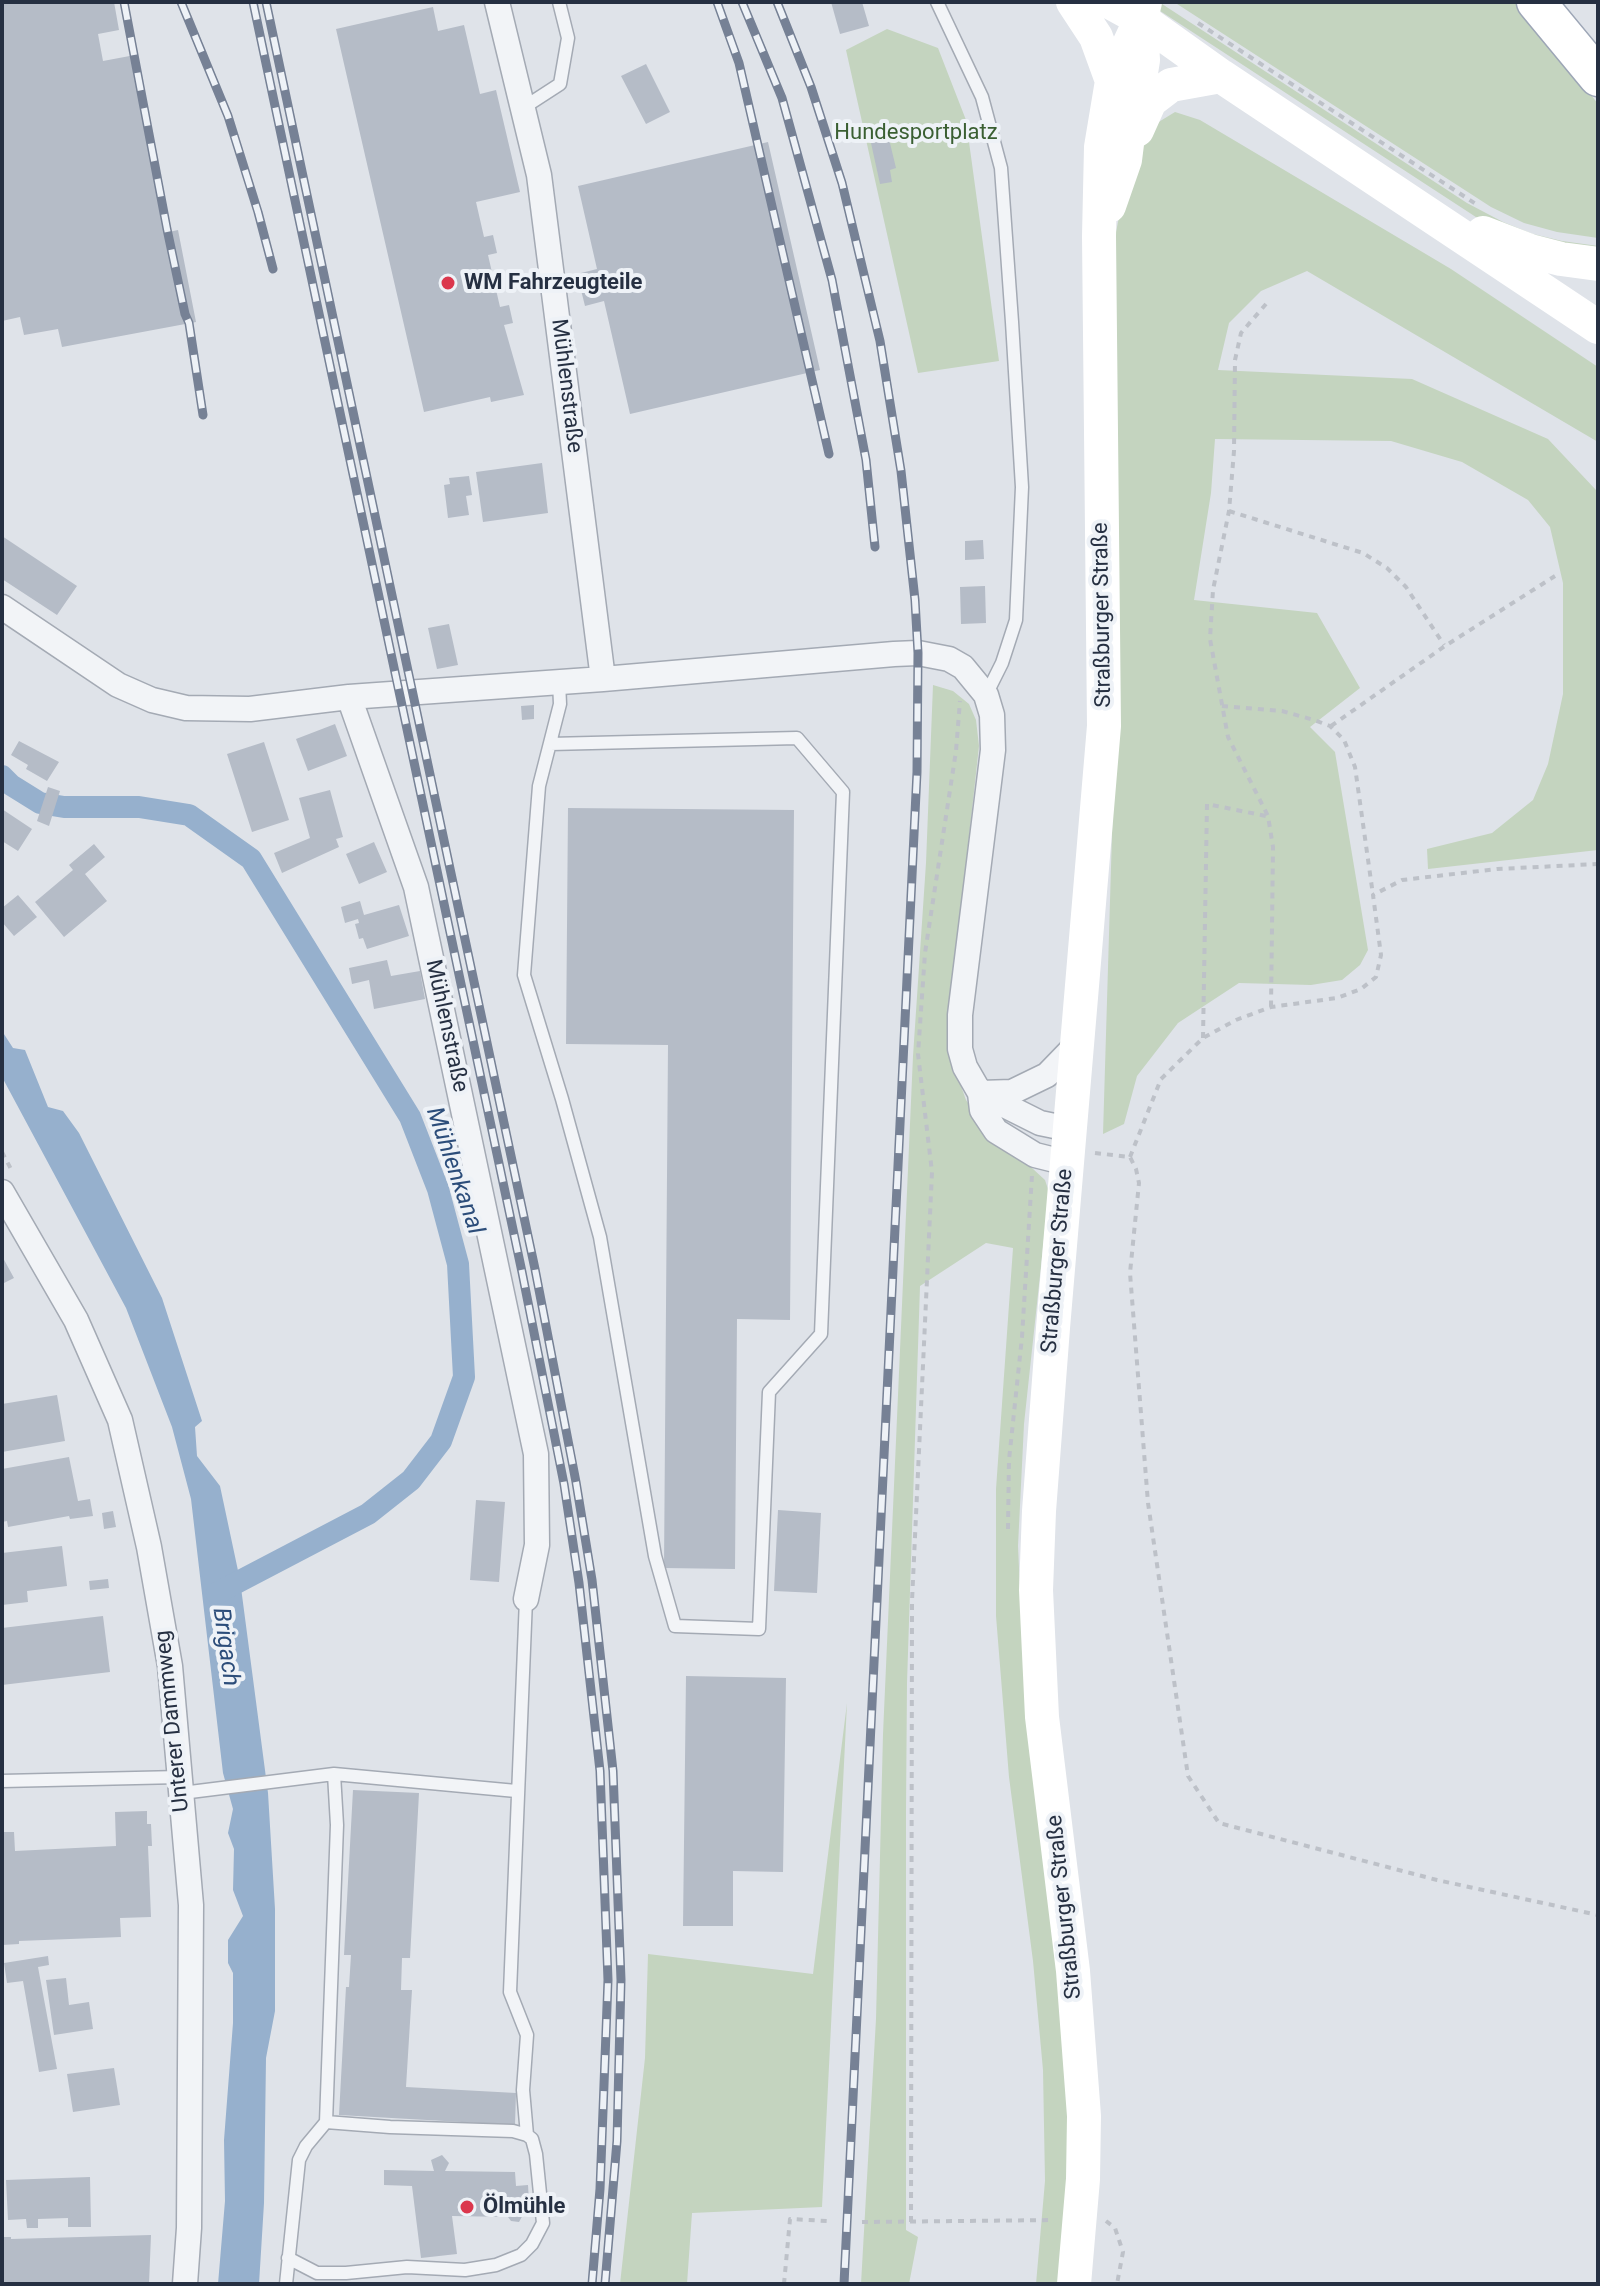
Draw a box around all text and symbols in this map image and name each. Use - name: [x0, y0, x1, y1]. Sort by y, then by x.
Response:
- park label: Hundesportplatz: [834, 120, 998, 146]
- place label: WM Fahrzeugteile: [464, 270, 642, 296]
- marker: WM Fahrzeugteile: [439, 274, 457, 292]
- street label: Mühlenstraße: [545, 317, 587, 455]
- street label: Straßburger Straße: [1088, 522, 1118, 708]
- street label: Mühlenstraße: [419, 957, 473, 1095]
- water label: Mühlenkanal: [419, 1104, 489, 1238]
- street label: Straßburger Straße: [1037, 1168, 1079, 1354]
- water label: Brigach: [205, 1606, 245, 1688]
- street label: Unterer Dammweg: [150, 1629, 196, 1813]
- street label: Straßburger Straße: [1042, 1814, 1088, 2000]
- place label: Ölmühle: [483, 2194, 565, 2220]
- marker: Ölmühle: [458, 2198, 476, 2216]

